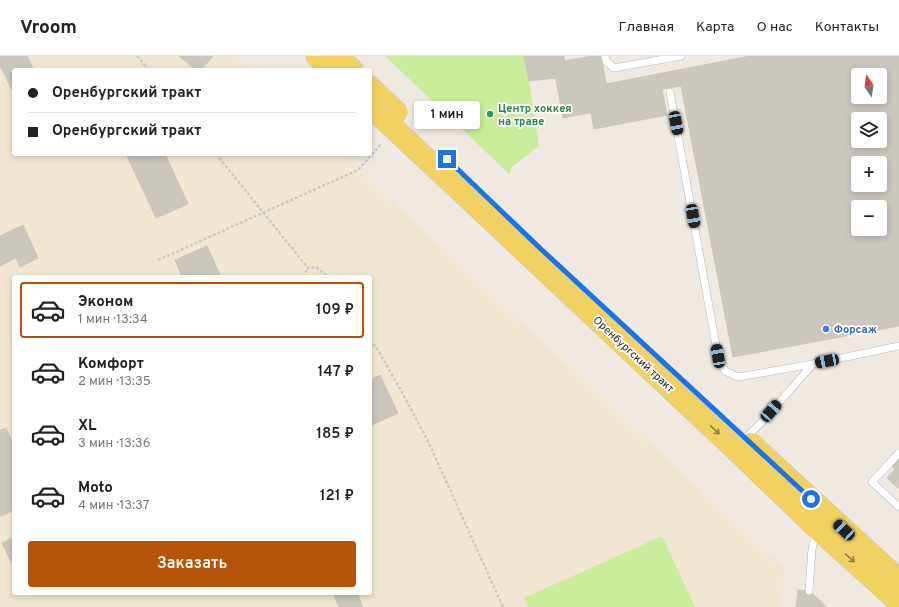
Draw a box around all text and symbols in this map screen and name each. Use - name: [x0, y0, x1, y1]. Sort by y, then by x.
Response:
- text: Vroom: [20, 16, 77, 40]
- text: Главная: [619, 19, 674, 36]
- text: Карта: [696, 19, 734, 36]
- text: О нас: [756, 19, 793, 36]
- text: Контакты: [815, 19, 879, 36]
- north arrow: [851, 68, 887, 104]
- map controls: [851, 68, 887, 236]
- text: Оренбургский тракт: [52, 84, 201, 103]
- callout: 1 мин: [414, 101, 480, 129]
- place label: Центр хоккея на траве: [498, 102, 572, 129]
- text: 1 мин: [430, 107, 464, 123]
- marker: Центр хоккея на траве: [485, 109, 495, 119]
- car: [668, 110, 684, 136]
- button: layers: [851, 112, 887, 148]
- text: Оренбургский тракт: [52, 122, 201, 141]
- route end: [438, 150, 456, 168]
- button: +: [851, 156, 887, 192]
- button: −: [851, 200, 887, 236]
- car: [685, 203, 701, 229]
- icon: car: [30, 292, 66, 328]
- text: Эконом: [78, 293, 133, 312]
- text: 109 ₽: [316, 301, 354, 320]
- text: 1 мин · 13:34: [78, 312, 148, 328]
- street label: Оренбургский тракт: [590, 314, 677, 396]
- place label: Форсаж: [834, 323, 878, 337]
- marker: Форсаж: [821, 324, 831, 334]
- car: [710, 343, 726, 369]
- car: [814, 353, 840, 369]
- icon: car: [30, 354, 66, 390]
- text: Комфорт: [78, 355, 144, 374]
- text: 147 ₽: [318, 363, 354, 382]
- text: 2 мин · 13:35: [78, 374, 151, 390]
- car: [759, 398, 783, 424]
- icon: car: [30, 416, 66, 452]
- text: XL: [78, 417, 96, 436]
- text: 185 ₽: [316, 425, 354, 444]
- one-way arrow: [710, 425, 720, 434]
- text: 3 мин · 13:36: [78, 436, 150, 452]
- icon: car: [30, 478, 66, 514]
- text: Moto: [78, 479, 113, 498]
- text: 121 ₽: [320, 487, 354, 506]
- route start: [802, 490, 820, 508]
- text: 4 мин · 13:37: [78, 498, 150, 514]
- car: [831, 517, 857, 543]
- button: Заказать: [28, 541, 356, 587]
- one-way arrow: [844, 553, 855, 562]

